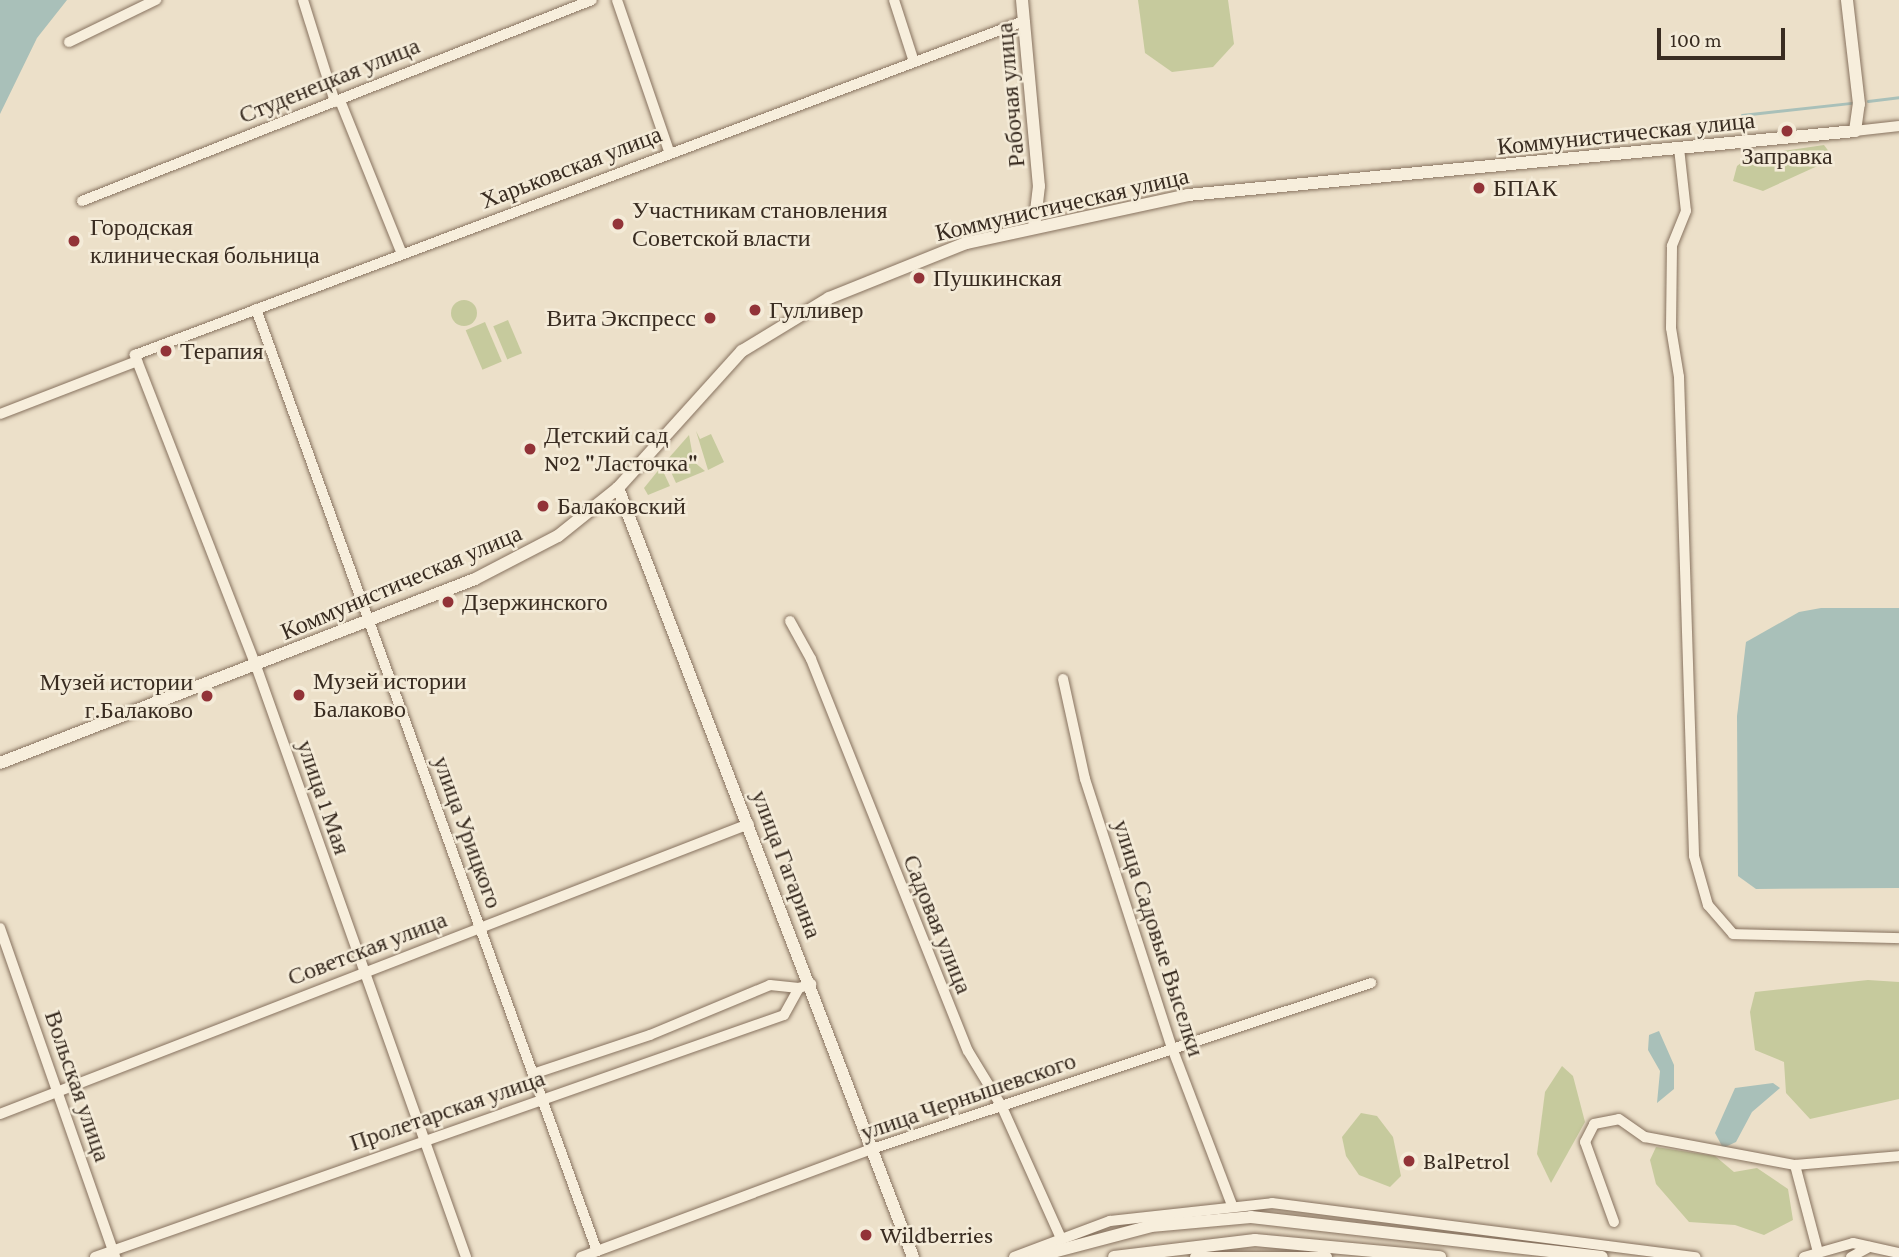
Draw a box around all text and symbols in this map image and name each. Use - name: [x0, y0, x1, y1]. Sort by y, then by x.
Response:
- scale bar: [1661, 14, 1789, 58]
- street label: Рабочая улица: [989, 21, 1031, 169]
- text: 100 m: [1670, 28, 1722, 52]
- street label: Студенецкая улица: [234, 31, 424, 129]
- street label: Коммунистическая улица: [1496, 105, 1756, 161]
- street label: Харьковская улица: [476, 119, 666, 215]
- marker: Заправка: [1779, 123, 1795, 139]
- place label: Заправка: [1741, 142, 1833, 170]
- street label: Коммунистическая улица: [933, 161, 1191, 247]
- place label: БПАК: [1493, 174, 1557, 202]
- marker: БПАК: [1471, 180, 1487, 196]
- place label: Участникам становления Советской власти: [632, 196, 887, 252]
- place label: Городская клиническая больница: [90, 213, 320, 269]
- marker: Участникам становления Советской власти: [610, 216, 626, 232]
- marker: Городская клиническая больница: [64, 231, 84, 251]
- place label: Пушкинская: [933, 264, 1062, 292]
- marker: Пушкинская: [911, 270, 927, 286]
- place label: Гулливер: [769, 296, 864, 324]
- marker: Гулливер: [747, 302, 763, 318]
- place label: Вита Экспресс: [546, 304, 696, 332]
- marker: Вита Экспресс: [702, 310, 718, 326]
- place label: Терапия: [180, 337, 263, 365]
- marker: Терапия: [158, 343, 174, 359]
- place label: Детский сад №2 "Ласточка": [544, 421, 698, 477]
- marker: Детский сад №2 "Ласточка": [522, 441, 538, 457]
- place label: Балаковский: [557, 492, 686, 520]
- marker: Балаковский: [535, 498, 551, 514]
- street label: Коммунистическая улица: [276, 518, 526, 646]
- place label: Дзержинского: [462, 588, 608, 616]
- marker: Дзержинского: [440, 594, 456, 610]
- place label: Музей истории Балаково: [313, 667, 467, 723]
- place label: Музей истории г.Балаково: [39, 668, 193, 724]
- marker: Музей истории Балаково: [291, 687, 307, 703]
- marker: Музей истории г.Балаково: [199, 688, 215, 704]
- street label: улица 1 Мая: [291, 736, 357, 858]
- street label: улица Урицкого: [427, 752, 509, 912]
- street label: улица Гагарина: [746, 786, 828, 942]
- street label: улица Садовые Выселки: [1107, 816, 1211, 1060]
- street label: Садовая улица: [897, 850, 979, 998]
- street label: Советская улица: [283, 904, 451, 992]
- street label: Вольская улица: [39, 1007, 117, 1165]
- street label: улица Чернышевского: [857, 1046, 1079, 1146]
- street label: Пролетарская улица: [346, 1063, 548, 1157]
- place label: BalPetrol: [1423, 1147, 1510, 1175]
- marker: BalPetrol: [1401, 1153, 1417, 1169]
- place label: Wildberries: [880, 1221, 993, 1249]
- marker: Wildberries: [858, 1227, 874, 1243]

